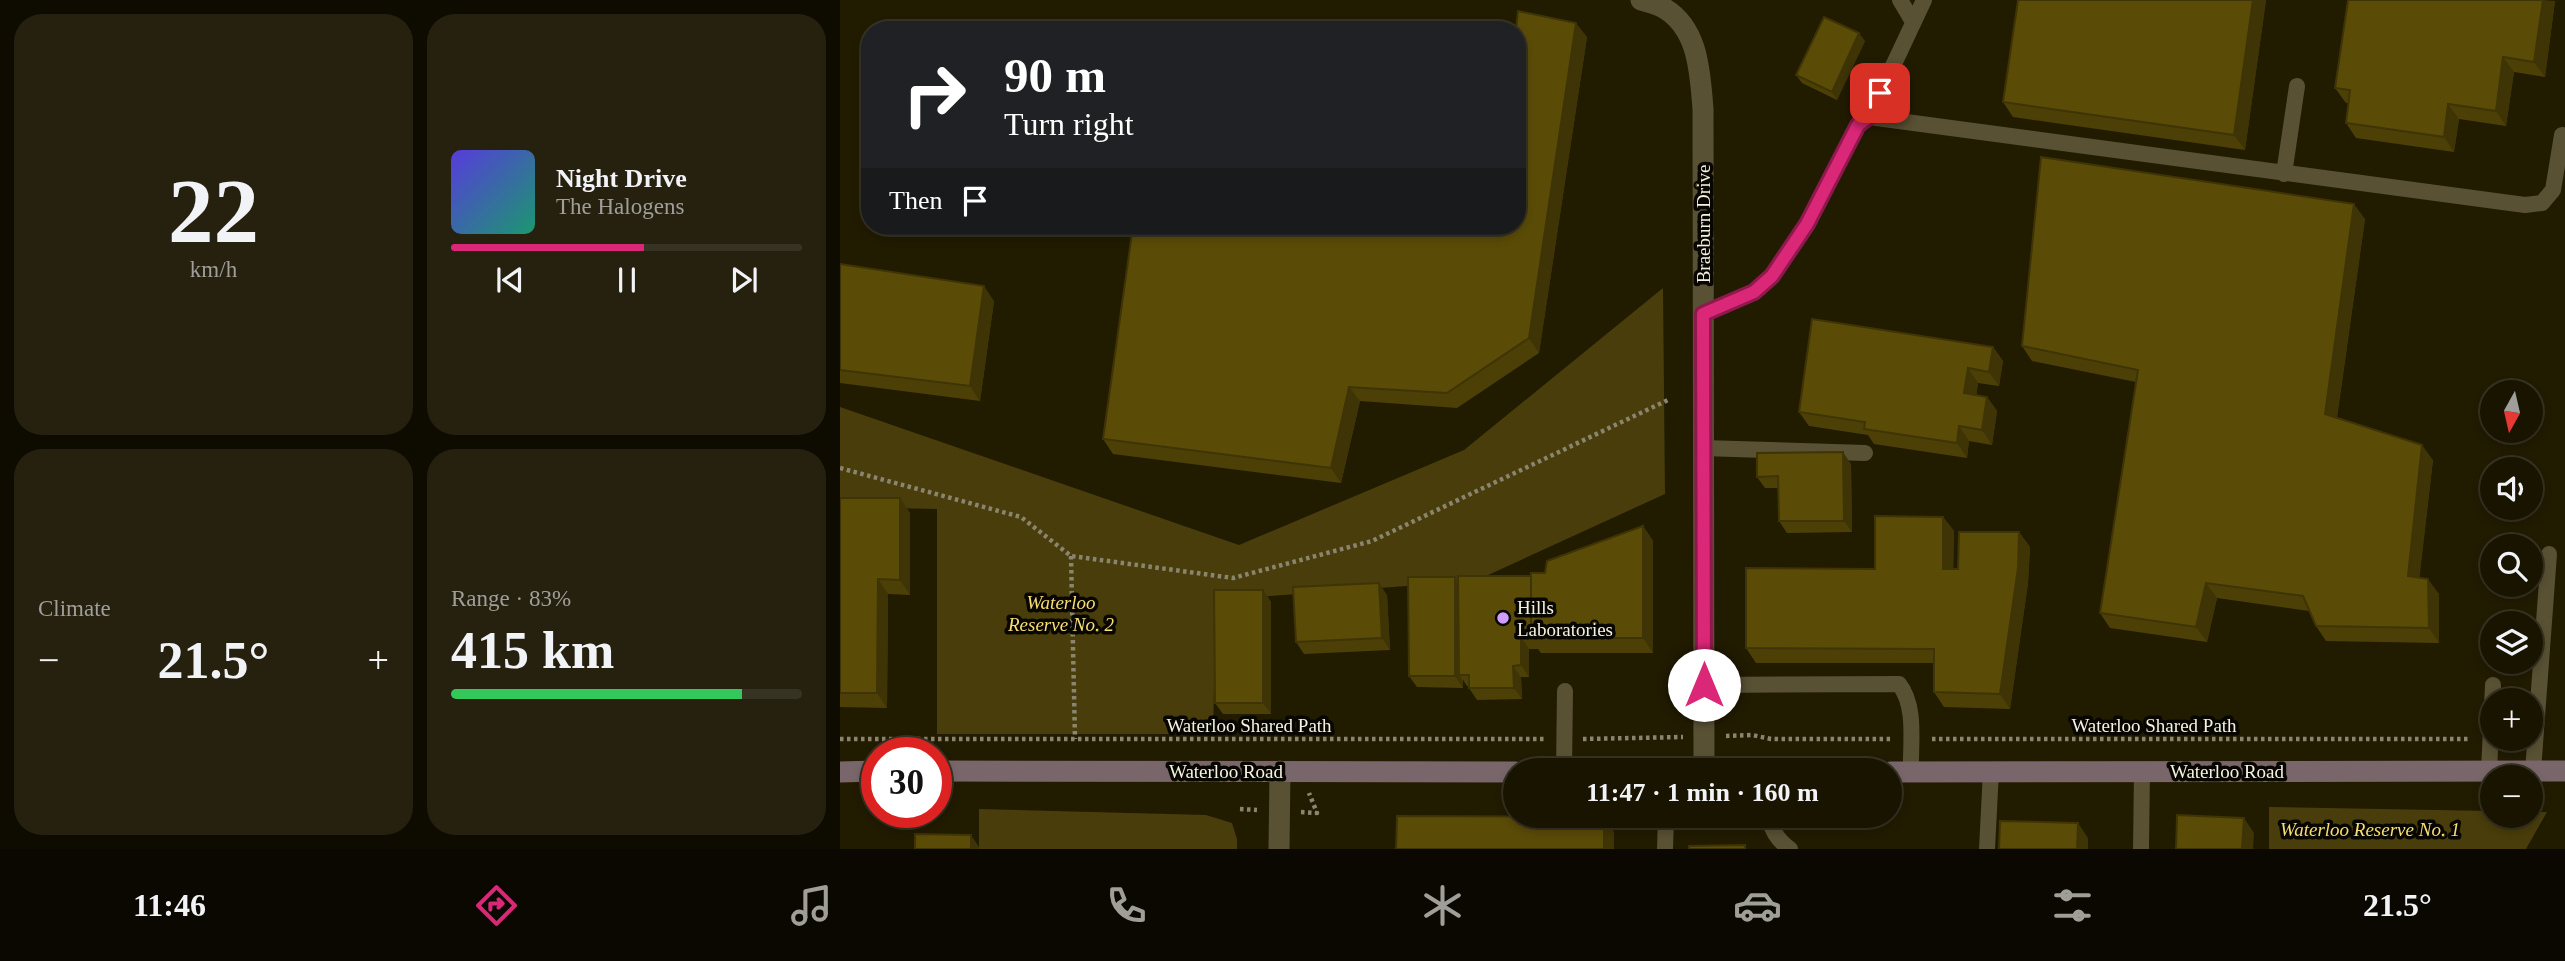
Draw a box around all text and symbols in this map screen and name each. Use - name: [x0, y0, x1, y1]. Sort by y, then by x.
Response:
- text: 90 m: [1004, 48, 1106, 103]
- icon: right: [889, 49, 980, 140]
- pin: [1850, 63, 1910, 123]
- icon: arrive: [1861, 74, 1899, 112]
- text: Turn right: [1004, 106, 1134, 142]
- text: 22: [168, 161, 259, 262]
- text: Night Drive: [556, 164, 687, 193]
- street label: Braeburn Drive: [1693, 165, 1714, 283]
- icon: arrive: [956, 182, 994, 220]
- text: Then: [889, 186, 942, 215]
- text: The Halogens: [556, 194, 684, 219]
- text: km/h: [190, 257, 237, 282]
- icon: previous: [491, 261, 529, 299]
- icon: pause: [608, 261, 646, 299]
- icon: next: [725, 261, 763, 299]
- north arrow: [2480, 380, 2543, 443]
- map controls: [2480, 380, 2543, 828]
- button: sound: [2480, 457, 2543, 520]
- button: search: [2480, 534, 2543, 597]
- text: Range · 83%: [451, 586, 571, 611]
- park label: Waterloo Reserve No. 2: [1007, 592, 1115, 635]
- text: Climate: [38, 596, 111, 621]
- place label: Hills Laboratories: [1517, 597, 1613, 640]
- marker: Hills Laboratories: [1495, 610, 1511, 626]
- button: layers: [2480, 611, 2543, 674]
- text: 415 km: [451, 622, 614, 679]
- text: 21.5°: [158, 632, 269, 689]
- text: −: [38, 639, 59, 681]
- text: +: [368, 639, 389, 681]
- position arrow: [1667, 648, 1741, 722]
- button: +: [2480, 688, 2543, 751]
- street label: Waterloo Shared Path: [1166, 715, 1332, 736]
- street label: Waterloo Shared Path: [2071, 715, 2237, 736]
- speed limit sign: 30: [861, 737, 952, 828]
- street label: Waterloo Road: [1169, 761, 1284, 782]
- street label: Waterloo Road: [2170, 761, 2285, 782]
- button: −: [2480, 765, 2543, 828]
- text: 11:47 · 1 min · 160 m: [1586, 778, 1819, 807]
- park label: Waterloo Reserve No. 1: [2280, 819, 2460, 840]
- icon: directions: [472, 881, 521, 930]
- icon: music: [787, 881, 836, 930]
- icon: phone: [1102, 881, 1151, 930]
- icon: climate: [1418, 881, 1467, 930]
- icon: car: [1733, 881, 1782, 930]
- icon: filters: [2048, 881, 2097, 930]
- text: 11:46: [133, 887, 206, 923]
- text: 21.5°: [2363, 887, 2432, 923]

